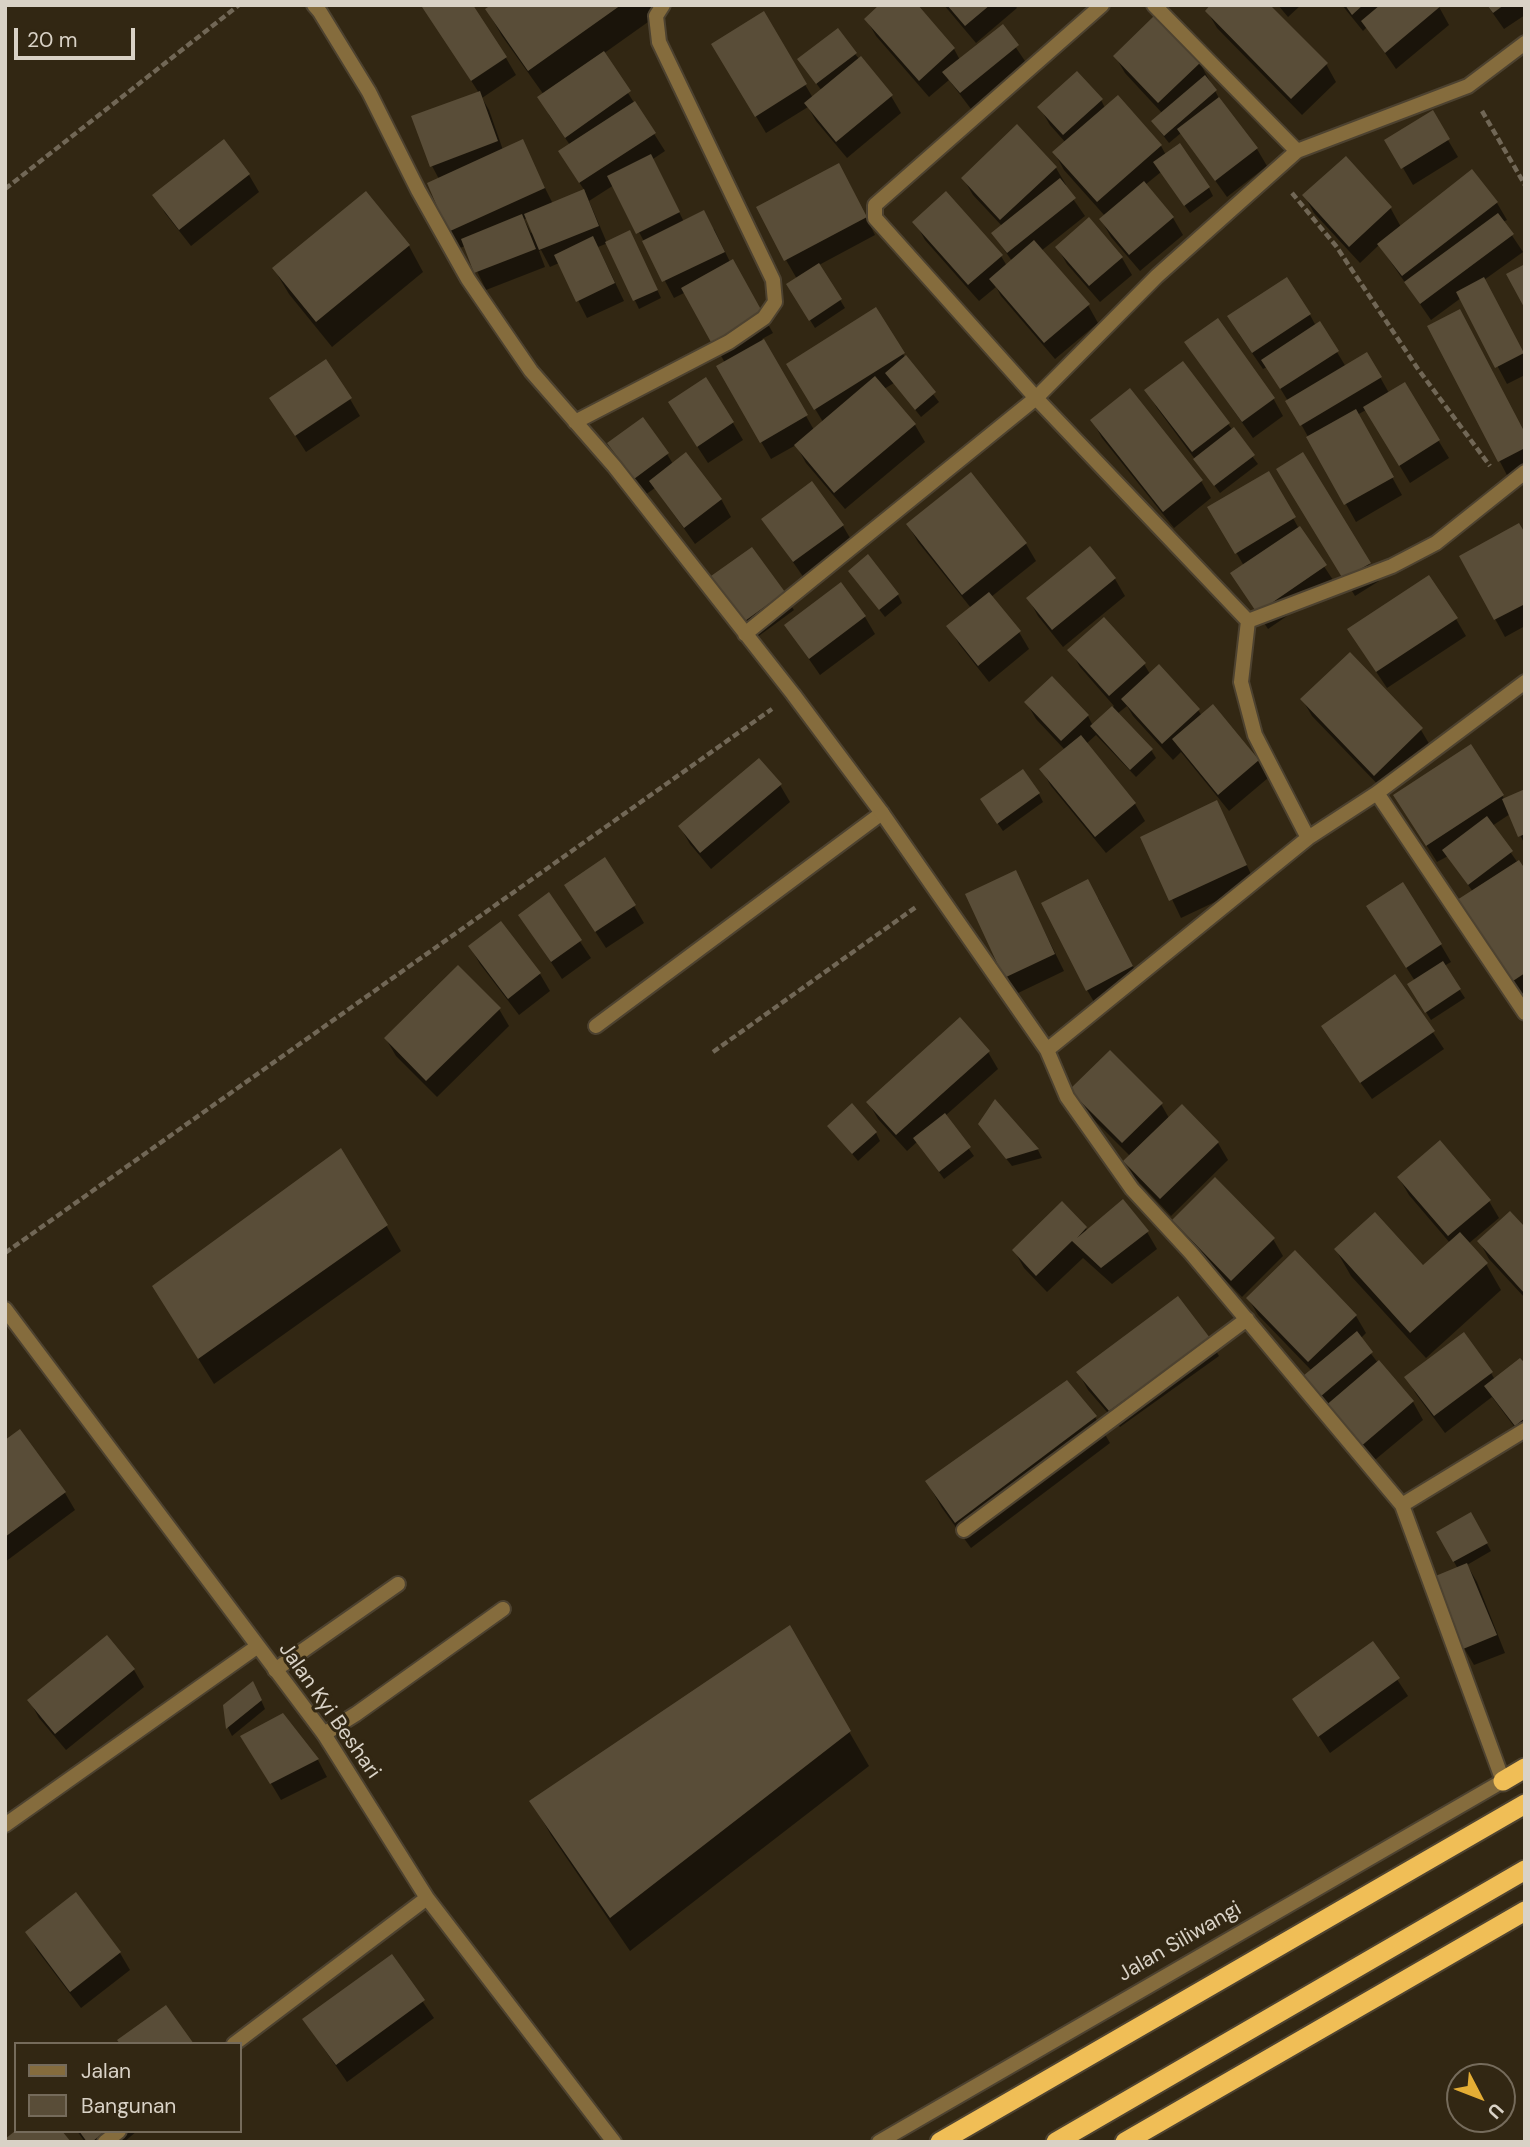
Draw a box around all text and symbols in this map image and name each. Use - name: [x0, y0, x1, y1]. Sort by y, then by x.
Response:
- scale bar: [18, 14, 138, 58]
- text: 20 m: [27, 26, 78, 54]
- street label: Jalan Kyi Beshari: [273, 1638, 385, 1784]
- street label: Jalan Siliwangi: [1114, 1896, 1246, 1988]
- legend: [14, 2042, 242, 2133]
- text: Jalan: [81, 2057, 131, 2085]
- north arrow: [1446, 2063, 1516, 2133]
- text: Bangunan: [81, 2092, 176, 2120]
- text: U: [1482, 2098, 1509, 2124]

